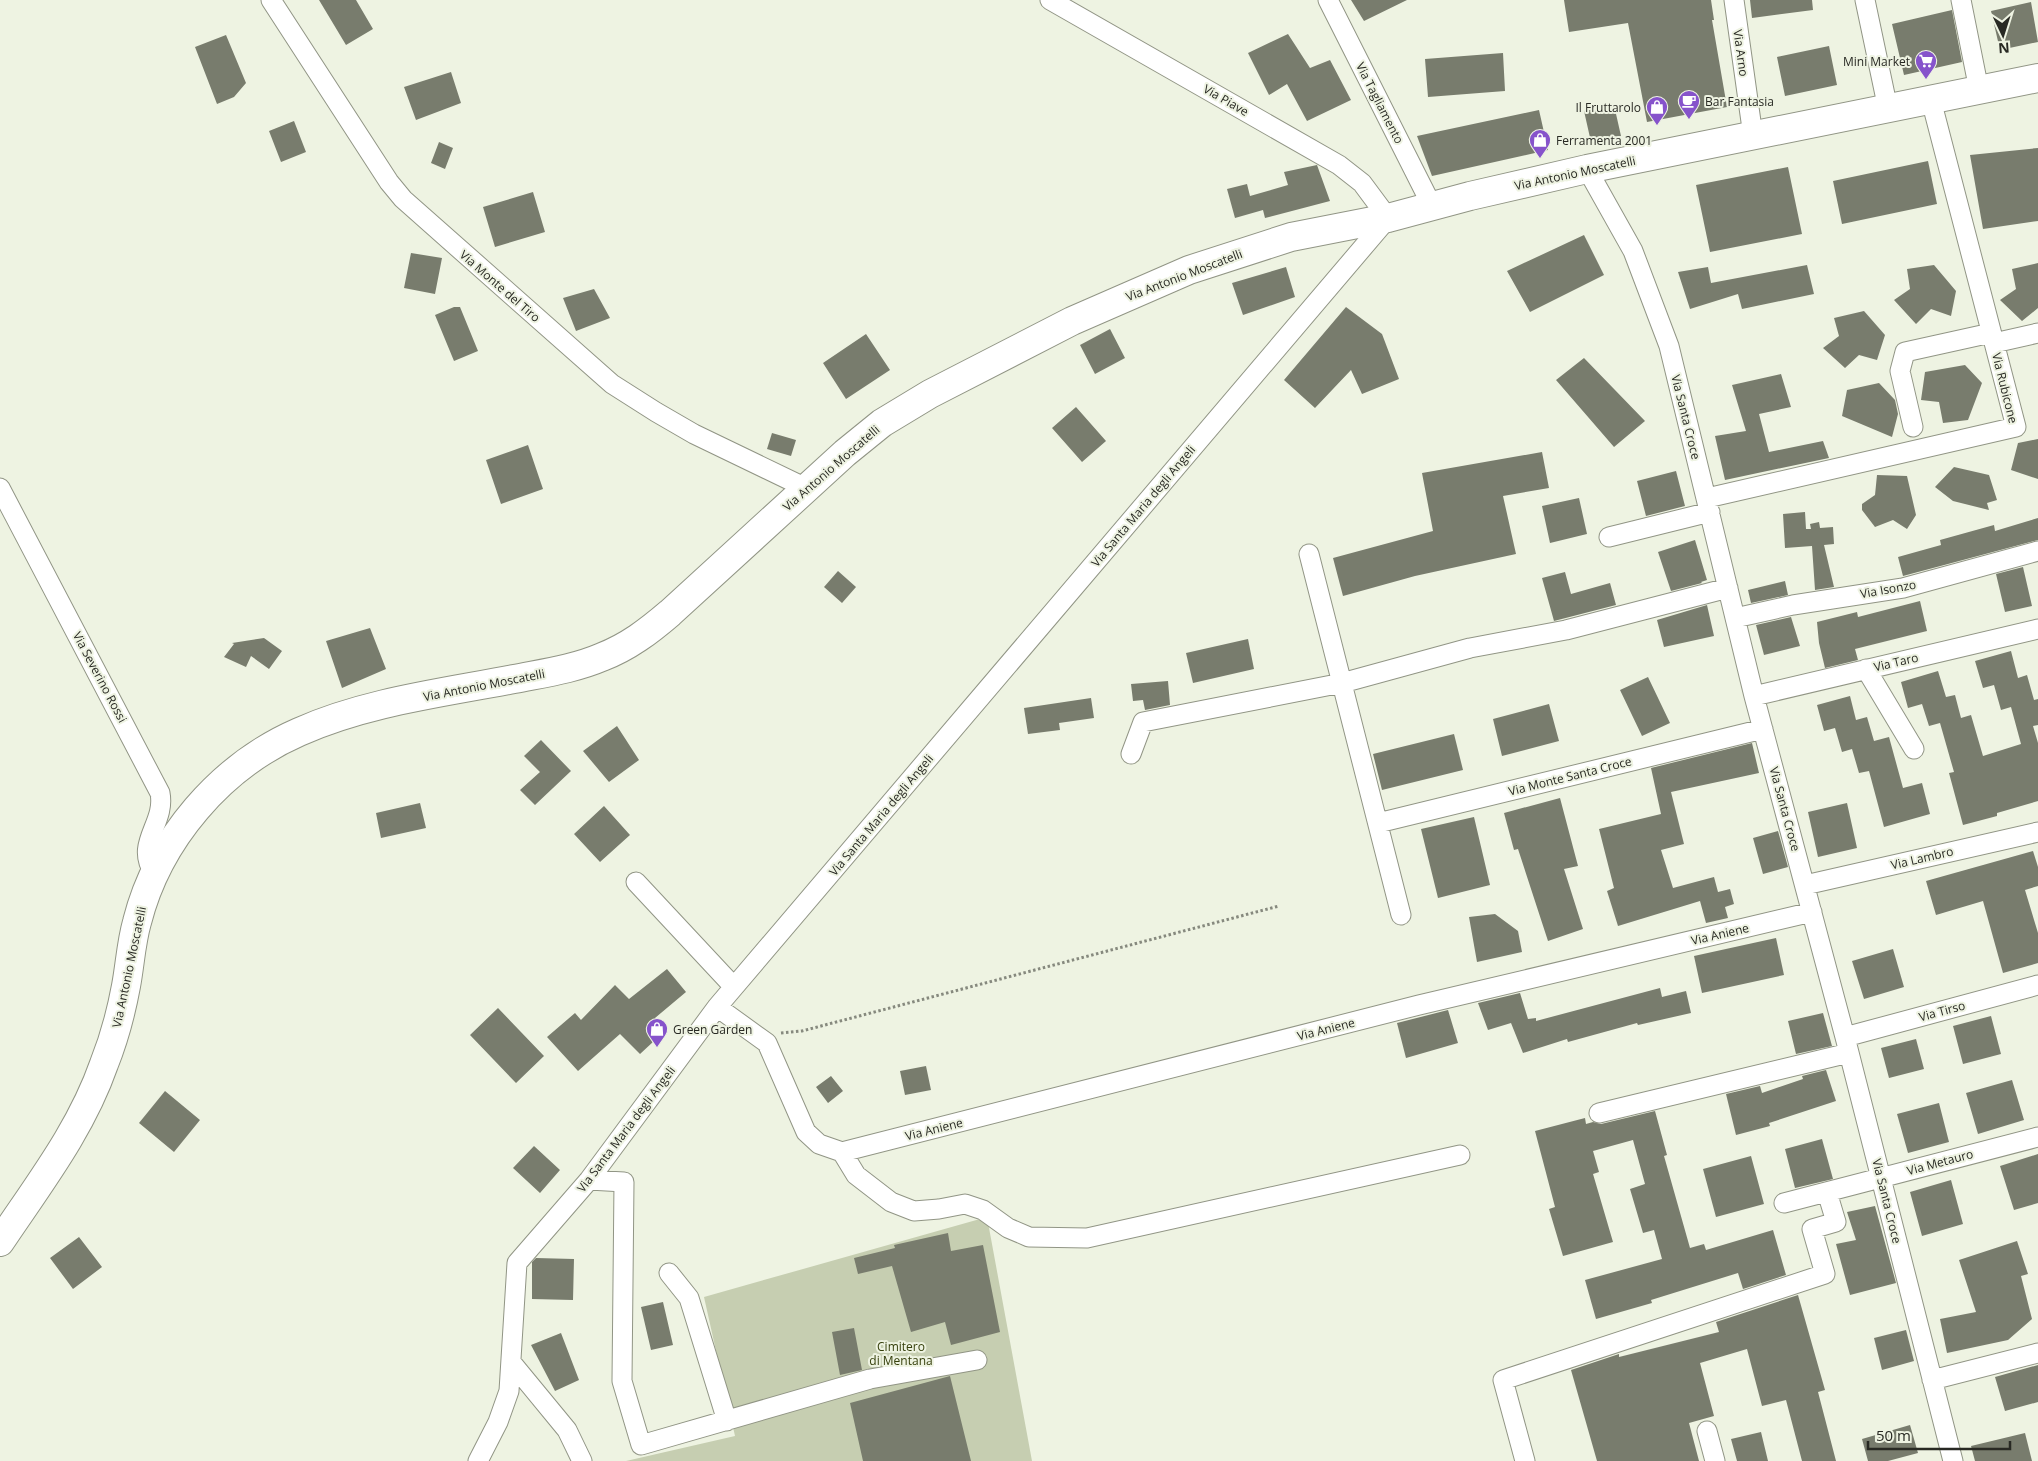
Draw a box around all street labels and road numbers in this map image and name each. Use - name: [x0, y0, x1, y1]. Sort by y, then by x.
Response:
- street label: Via Arno: [1729, 29, 1753, 77]
- street label: Via Tagliamento: [1352, 59, 1408, 147]
- street label: Via Piave: [1200, 80, 1252, 120]
- street label: Via Antonio Moscatelli: [1513, 152, 1637, 194]
- street label: Via Antonio Moscatelli: [1123, 245, 1245, 305]
- street label: Via Monte del Tiro: [456, 246, 544, 326]
- street label: Via Rubicone: [1988, 351, 2022, 425]
- street label: Via Santa Croce: [1667, 373, 1705, 461]
- street label: Via Antonio Moscatelli: [779, 421, 883, 515]
- street label: Via Santa Maria degli Angeli: [1087, 442, 1199, 570]
- street label: Via Isonzo: [1859, 576, 1917, 602]
- street label: Via Severino Rossi: [69, 629, 131, 725]
- street label: Via Taro: [1872, 649, 1920, 675]
- street label: Via Antonio Moscatelli: [422, 665, 546, 705]
- street label: Via Santa Maria degli Angeli: [825, 751, 937, 879]
- street label: Via Monte Santa Croce: [1507, 752, 1634, 800]
- street label: Via Santa Croce: [1766, 765, 1805, 853]
- street label: Via Lambro: [1889, 843, 1955, 873]
- street label: Via Antonio Moscatelli: [108, 905, 150, 1029]
- street label: Via Aniene: [1689, 919, 1751, 949]
- street label: Via Tirso: [1917, 997, 1967, 1025]
- street label: Via Aniene: [1295, 1014, 1357, 1044]
- street label: Via Santa Maria degli Angeli: [573, 1062, 679, 1196]
- street label: Via Aniene: [903, 1114, 965, 1144]
- street label: Via Metauro: [1905, 1145, 1975, 1179]
- street label: Via Santa Croce: [1868, 1157, 1906, 1245]

